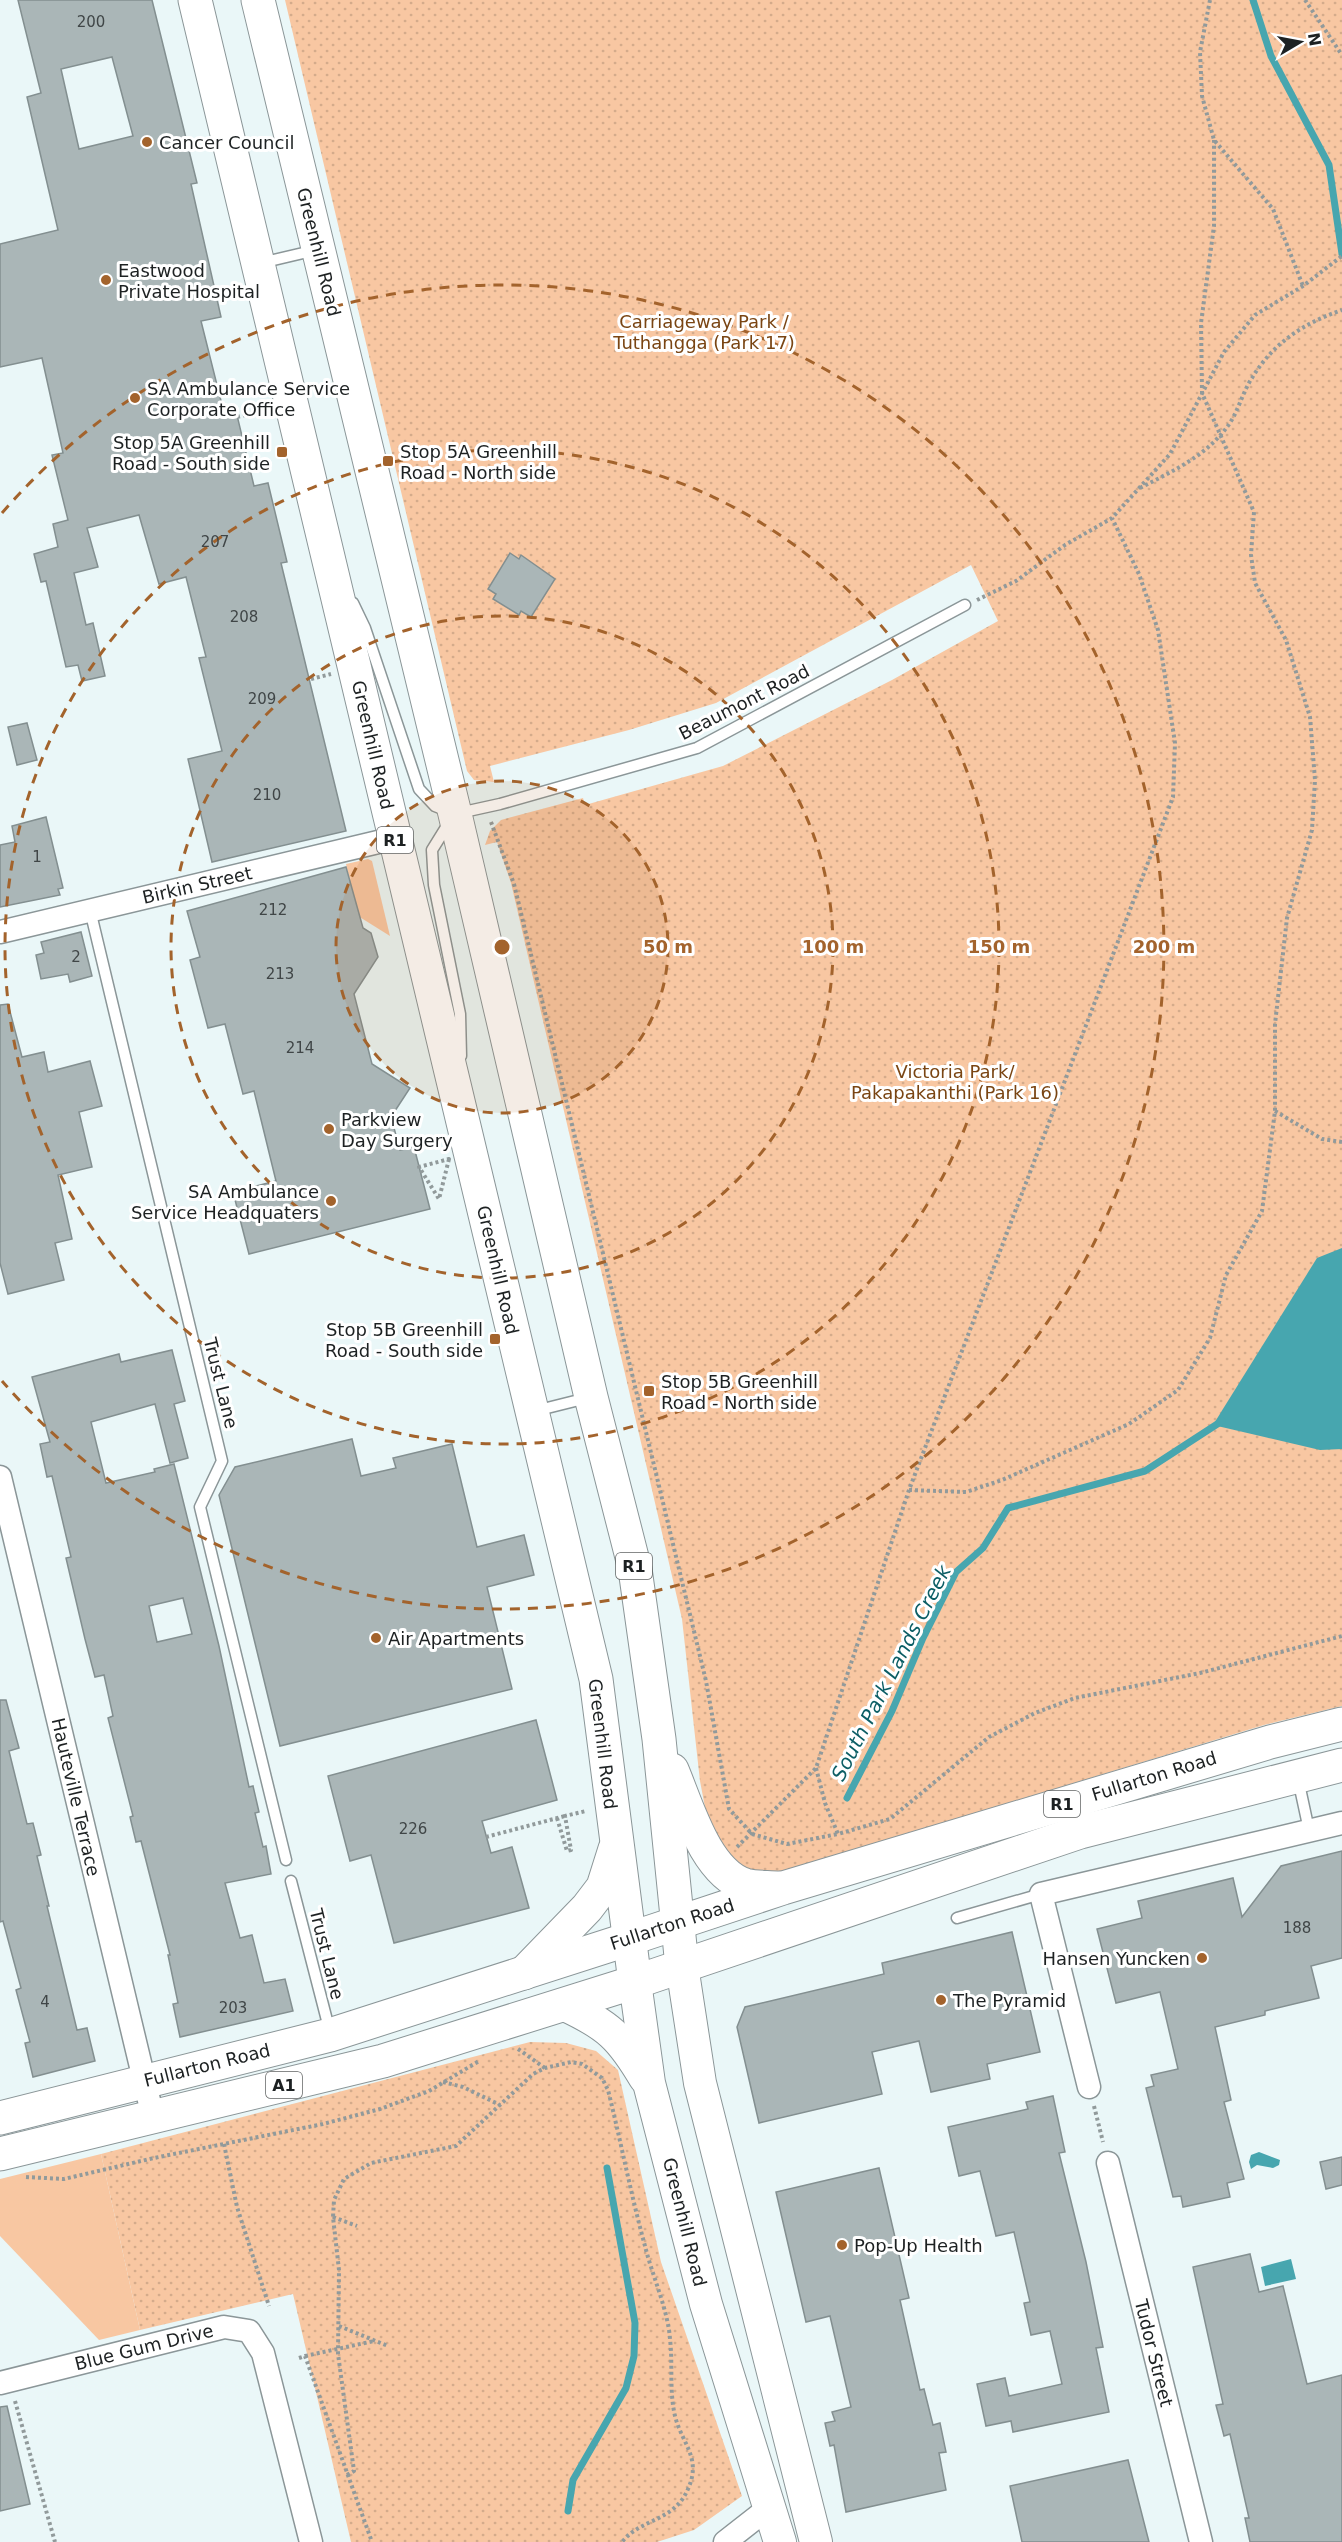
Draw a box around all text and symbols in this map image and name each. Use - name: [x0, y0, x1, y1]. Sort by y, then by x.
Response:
- north arrow: [1270, 12, 1330, 72]
- house number: 200: [77, 13, 105, 31]
- text: N: [1304, 31, 1325, 48]
- place label: Cancer Council: [159, 132, 294, 153]
- marker: Cancer Council: [140, 135, 154, 149]
- street label: Greenhill Road: [293, 186, 345, 318]
- place label: Eastwood Private Hospital: [118, 260, 260, 302]
- marker: Eastwood Private Hospital: [99, 273, 113, 287]
- park label: Carriageway Park / Tuthangga (Park 17): [612, 311, 795, 353]
- place label: SA Ambulance Service Corporate Office: [147, 378, 350, 420]
- marker: SA Ambulance Service Corporate Office: [128, 391, 142, 405]
- place label: Stop 5A Greenhill Road - South side: [112, 432, 270, 474]
- place label: Stop 5A Greenhill Road - North side: [400, 441, 557, 483]
- marker: Stop 5A Greenhill Road - South side: [275, 445, 289, 459]
- marker: Stop 5A Greenhill Road - North side: [381, 454, 395, 468]
- house number: 207: [201, 533, 229, 551]
- house number: 208: [230, 608, 258, 626]
- street label: Beaumont Road: [675, 660, 813, 744]
- street label: Greenhill Road: [348, 678, 398, 812]
- house number: 209: [248, 690, 276, 708]
- house number: 210: [253, 786, 281, 804]
- road number: R1: [377, 827, 413, 853]
- house number: 1: [32, 848, 42, 866]
- street label: Birkin Street: [140, 862, 254, 908]
- house number: 212: [259, 901, 287, 919]
- text: 50 m: [643, 936, 693, 957]
- text: 100 m: [802, 936, 864, 957]
- text: 150 m: [968, 936, 1030, 957]
- text: 200 m: [1133, 936, 1195, 957]
- centre of rings: [492, 937, 512, 957]
- house number: 2: [71, 948, 81, 966]
- house number: 213: [266, 965, 294, 983]
- house number: 214: [286, 1039, 314, 1057]
- park label: Victoria Park/ Pakapakanthi (Park 16): [851, 1061, 1059, 1103]
- place label: Parkview Day Surgery: [341, 1109, 453, 1151]
- marker: Parkview Day Surgery: [322, 1122, 336, 1136]
- place label: SA Ambulance Service Headquaters: [131, 1181, 319, 1223]
- marker: SA Ambulance Service Headquaters: [324, 1194, 338, 1208]
- street label: Greenhill Road: [473, 1203, 523, 1337]
- place label: Stop 5B Greenhill Road - South side: [325, 1319, 483, 1361]
- marker: Stop 5B Greenhill Road - South side: [488, 1332, 502, 1346]
- street label: Trust Lane: [199, 1334, 242, 1431]
- place label: Stop 5B Greenhill Road - North side: [661, 1371, 818, 1413]
- marker: Stop 5B Greenhill Road - North side: [642, 1384, 656, 1398]
- road number: R1: [616, 1553, 652, 1579]
- water label: South Park Lands Creek: [826, 1560, 957, 1785]
- place label: Air Apartments: [388, 1628, 524, 1649]
- marker: Air Apartments: [369, 1631, 383, 1645]
- street label: Greenhill Road: [585, 1677, 621, 1811]
- street label: Hauteville Terrace: [48, 1716, 104, 1878]
- street label: Fullarton Road: [1089, 1747, 1219, 1805]
- road number: R1: [1044, 1791, 1080, 1817]
- house number: 226: [399, 1820, 427, 1838]
- street label: Fullarton Road: [607, 1894, 737, 1954]
- street label: Trust Lane: [305, 1905, 348, 2002]
- house number: 188: [1283, 1919, 1311, 1937]
- place label: Hansen Yuncken: [1043, 1948, 1190, 1969]
- marker: Hansen Yuncken: [1195, 1951, 1209, 1965]
- place label: The Pyramid: [952, 1990, 1066, 2011]
- house number: 4: [40, 1993, 50, 2011]
- marker: The Pyramid: [934, 1993, 948, 2007]
- house number: 203: [219, 1999, 247, 2017]
- street label: Fullarton Road: [142, 2039, 272, 2091]
- road number: A1: [266, 2072, 302, 2098]
- street label: Greenhill Road: [659, 2156, 711, 2288]
- place label: Pop-Up Health: [854, 2235, 983, 2256]
- marker: Pop-Up Health: [835, 2238, 849, 2252]
- street label: Tudor Street: [1130, 2296, 1177, 2409]
- street label: Blue Gum Drive: [72, 2320, 216, 2374]

